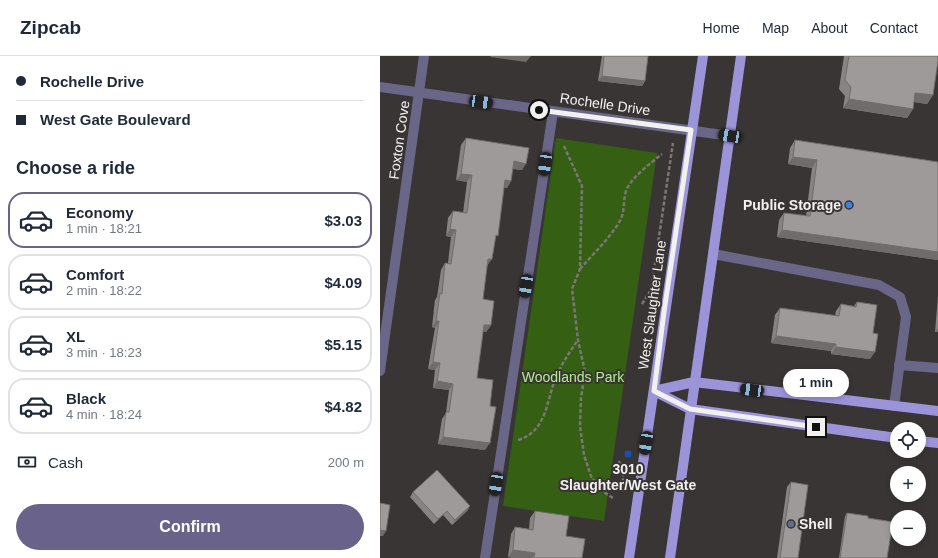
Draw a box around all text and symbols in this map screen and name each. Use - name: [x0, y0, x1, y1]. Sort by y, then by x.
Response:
- text: Zipcab: [20, 17, 81, 38]
- text: Home: [703, 20, 740, 36]
- text: Map: [762, 20, 789, 36]
- text: About: [811, 20, 848, 36]
- text: Contact: [870, 20, 918, 36]
- text: Rochelle Drive: [40, 73, 144, 90]
- street label: Rochelle Drive: [559, 90, 651, 118]
- car: [468, 94, 494, 110]
- street label: Foxton Cove: [386, 99, 412, 180]
- route start: [530, 101, 548, 119]
- text: West Gate Boulevard: [40, 111, 191, 128]
- car: [717, 128, 743, 144]
- car: [537, 151, 553, 177]
- text: Choose a ride: [16, 158, 135, 178]
- place label: Public Storage: [743, 197, 841, 213]
- marker: Public Storage: [844, 200, 854, 210]
- icon: car: [18, 202, 54, 238]
- text: Economy: [66, 204, 134, 221]
- text: $3.03: [324, 212, 362, 229]
- text: 1 min · 18:21: [66, 221, 142, 236]
- street label: West Slaughter Lane: [635, 239, 669, 371]
- icon: car: [18, 264, 54, 300]
- text: Comfort: [66, 266, 124, 283]
- car: [518, 273, 534, 299]
- text: $4.09: [324, 274, 362, 291]
- text: 2 min · 18:22: [66, 283, 142, 298]
- icon: car: [18, 326, 54, 362]
- text: XL: [66, 328, 85, 345]
- text: $5.15: [324, 336, 362, 353]
- text: 3 min · 18:23: [66, 345, 142, 360]
- park label: Woodlands Park: [522, 369, 625, 385]
- callout: 1 min: [783, 369, 849, 397]
- text: 1 min: [799, 375, 833, 390]
- car: [739, 383, 765, 397]
- icon: car: [18, 388, 54, 424]
- text: Black: [66, 390, 106, 407]
- text: $4.82: [324, 398, 362, 415]
- text: 4 min · 18:24: [66, 407, 142, 422]
- route end: [807, 418, 825, 436]
- map controls: [890, 422, 926, 546]
- button: locate: [890, 422, 926, 458]
- car: [638, 430, 654, 456]
- marker: 3010 Slaughter/West Gate: [623, 449, 633, 459]
- icon: cash: [16, 451, 38, 473]
- text: Cash: [48, 454, 83, 471]
- text: 200 m: [328, 455, 364, 470]
- place label: 3010 Slaughter/West Gate: [560, 461, 697, 493]
- button: +: [890, 466, 926, 502]
- car: [488, 471, 504, 497]
- button: Confirm: [16, 504, 364, 550]
- button: −: [890, 510, 926, 546]
- place label: Shell: [799, 516, 832, 532]
- marker: Shell: [786, 519, 796, 529]

